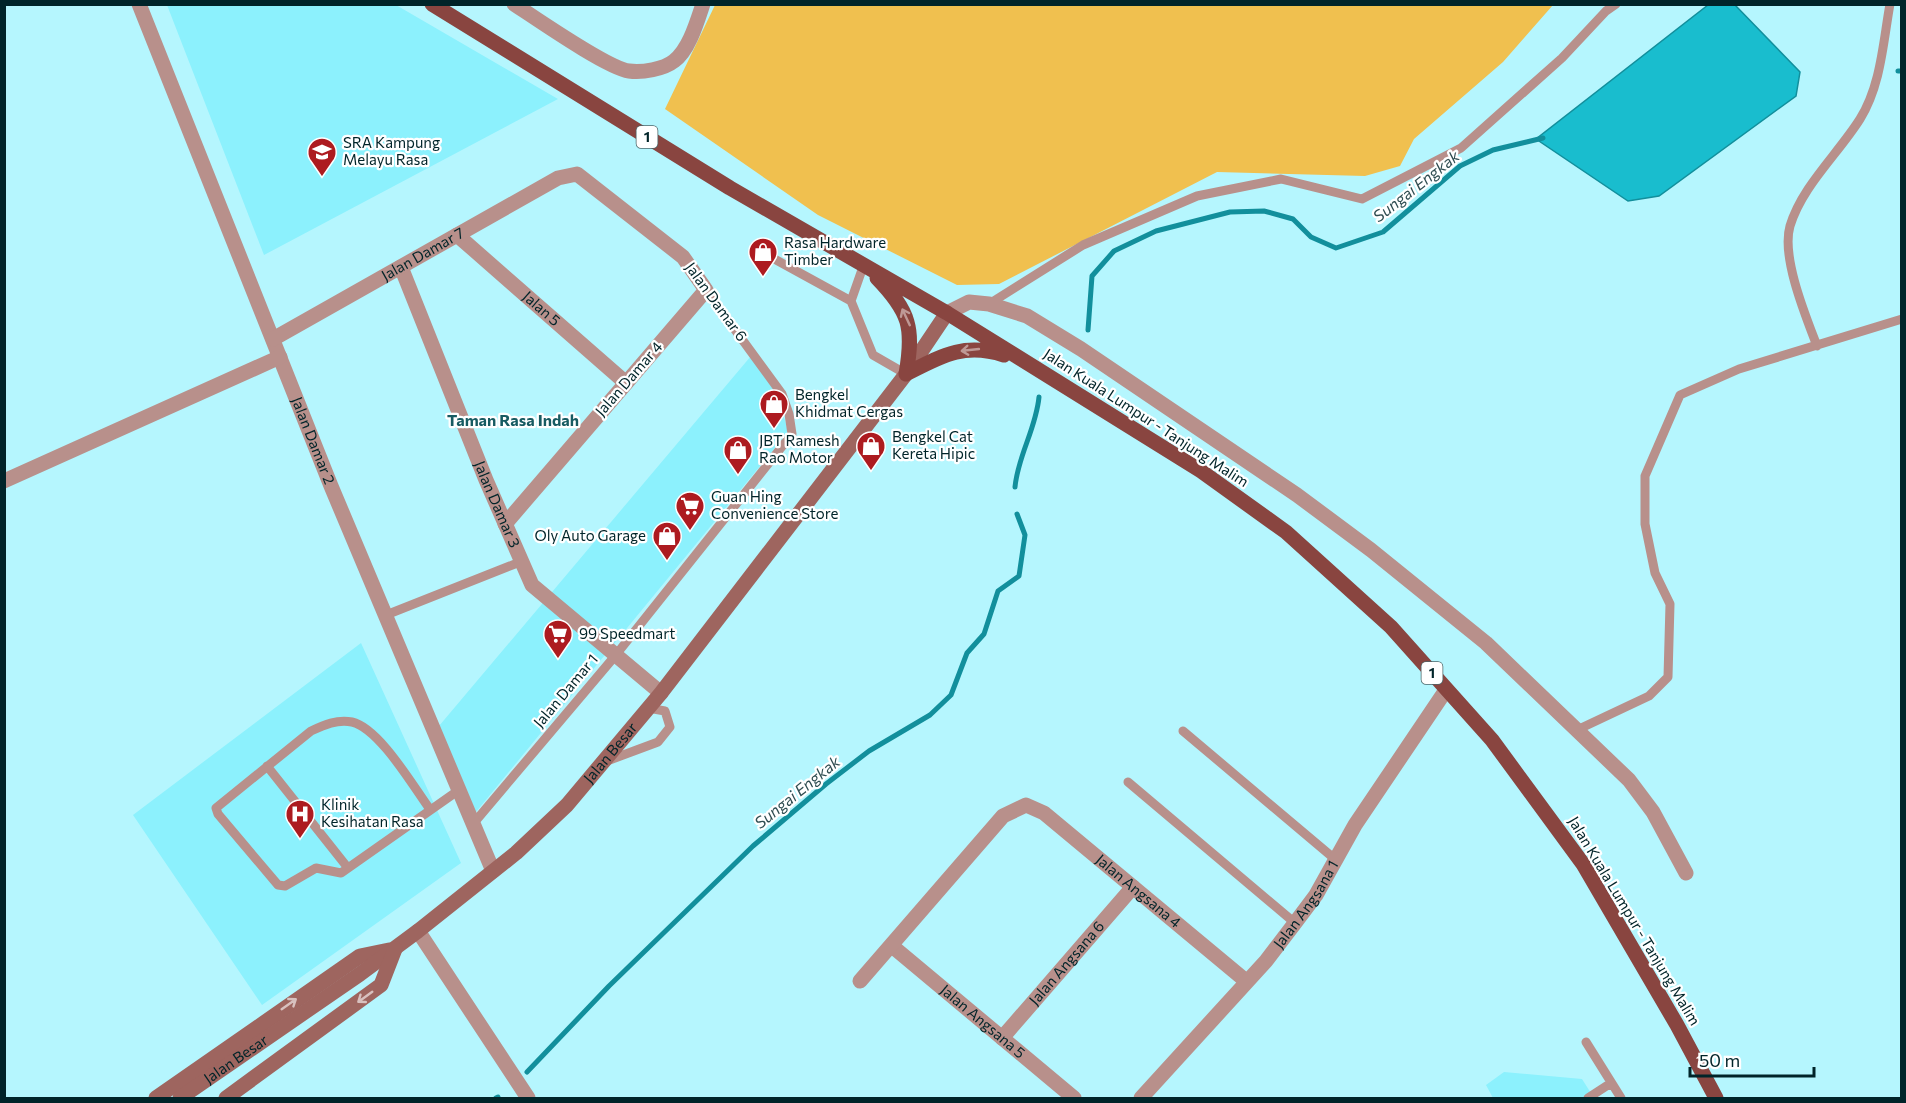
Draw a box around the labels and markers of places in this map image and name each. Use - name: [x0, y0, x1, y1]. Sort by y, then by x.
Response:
- place label: SRA Kampung Melayu Rasa: [343, 133, 440, 168]
- school or university icon: SRA Kampung Melayu Rasa: [306, 136, 338, 178]
- place label: Rasa Hardware Timber: [784, 233, 886, 268]
- shop icon: Rasa Hardware Timber: [747, 236, 779, 278]
- place label: Bengkel Khidmat Cergas: [795, 385, 903, 420]
- shop icon: Bengkel Khidmat Cergas: [758, 388, 790, 430]
- place label: Bengkel Cat Kereta Hipic: [892, 427, 975, 462]
- shop icon: Bengkel Cat Kereta Hipic: [855, 430, 887, 472]
- place label: JBT Ramesh Rao Motor: [759, 431, 840, 466]
- shop icon: JBT Ramesh Rao Motor: [722, 434, 754, 476]
- place label: Guan Hing Convenience Store: [711, 487, 839, 522]
- supermarket icon: Guan Hing Convenience Store: [674, 490, 706, 532]
- shop icon: Oly Auto Garage: [651, 520, 683, 562]
- place label: Oly Auto Garage: [534, 526, 646, 544]
- supermarket icon: 99 Speedmart: [542, 618, 574, 660]
- place label: 99 Speedmart: [579, 624, 675, 642]
- place label: Klinik Kesihatan Rasa: [321, 795, 424, 830]
- hospital icon: Klinik Kesihatan Rasa: [284, 798, 316, 840]

